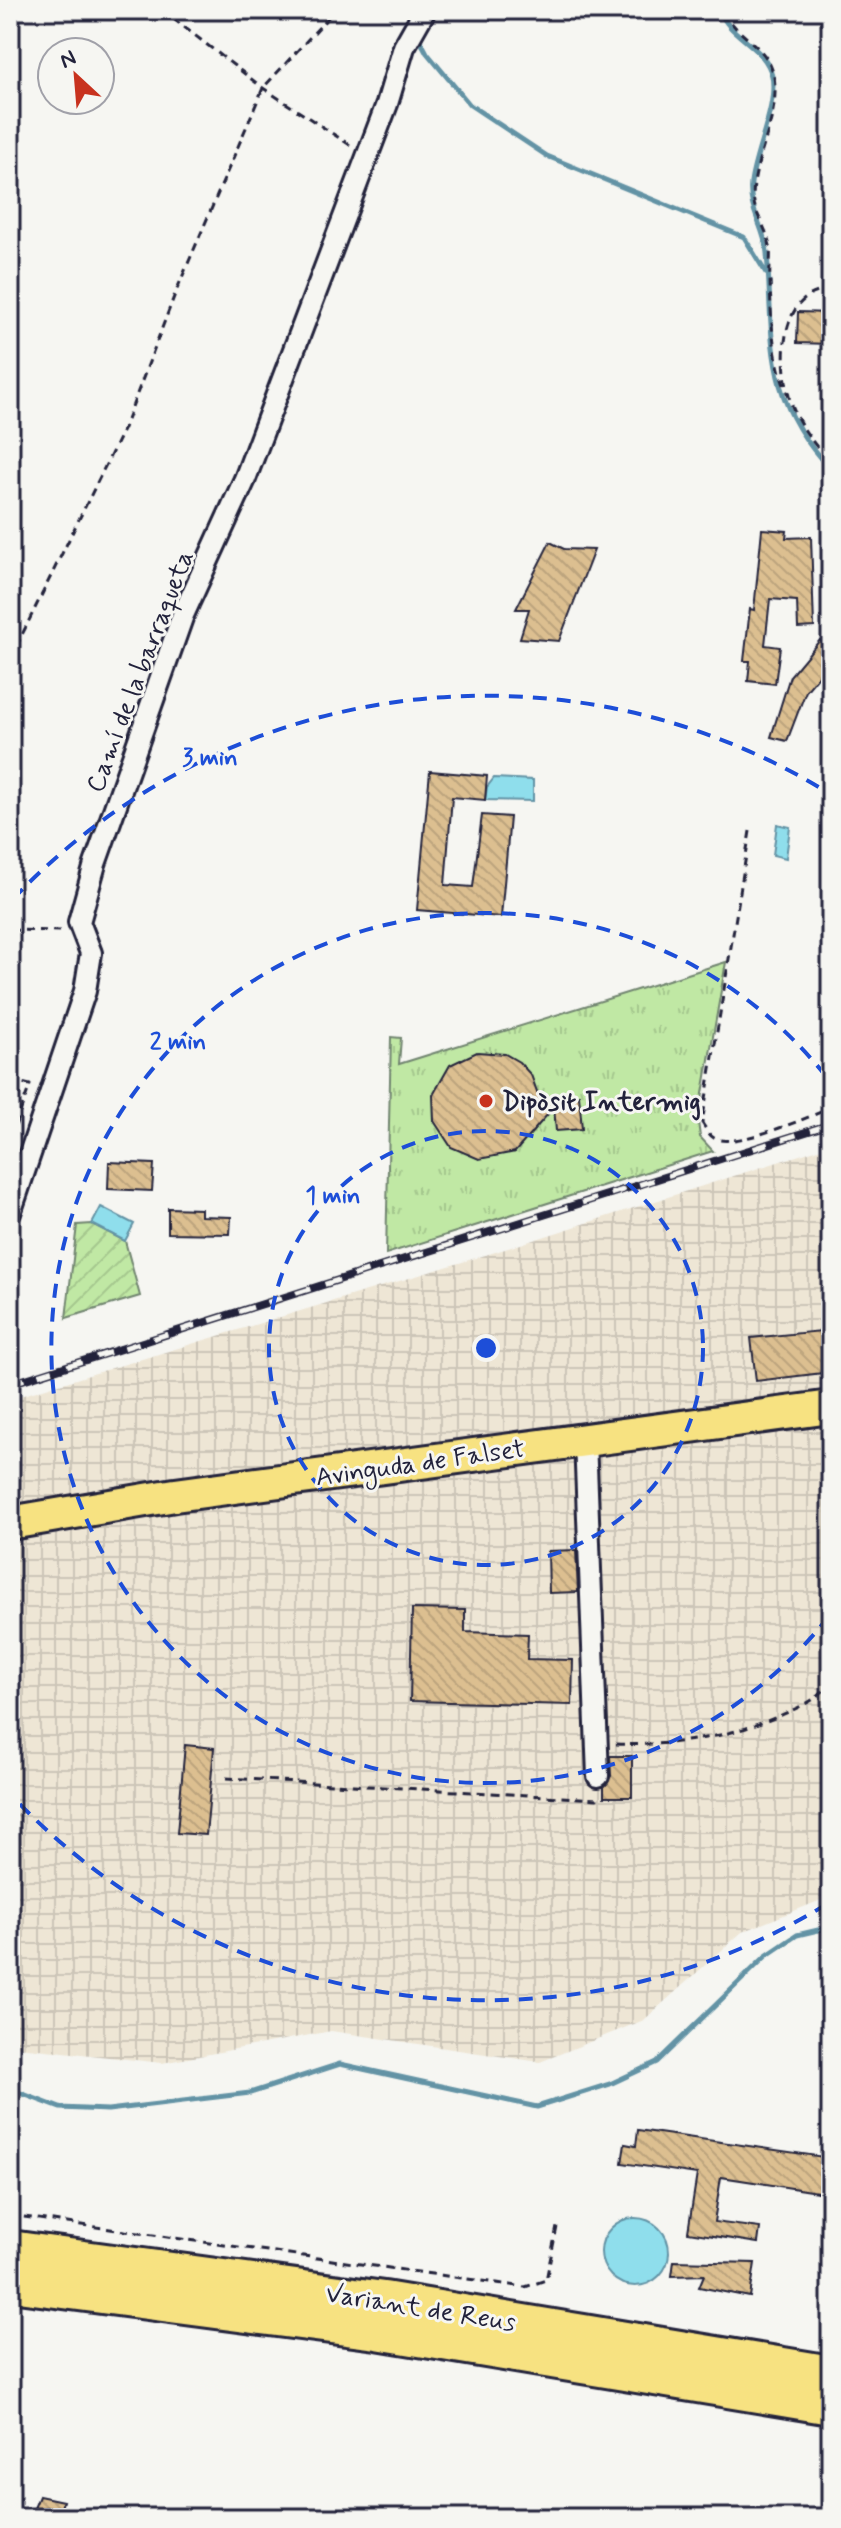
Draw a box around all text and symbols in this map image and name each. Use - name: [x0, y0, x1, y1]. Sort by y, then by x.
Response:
- north arrow: [36, 36, 116, 116]
- text: N: [55, 44, 81, 76]
- street label: Camí de la barraqueta: [79, 546, 203, 798]
- text: 3 min: [182, 743, 238, 774]
- text: 2 min: [150, 1027, 206, 1058]
- place label: Dipòsit Intermig: [502, 1086, 701, 1121]
- marker: Dipòsit Intermig: [477, 1092, 495, 1110]
- text: 1 min: [305, 1181, 361, 1212]
- centre of rings: [472, 1334, 500, 1362]
- street label: Avinguda de Falset: [313, 1432, 527, 1497]
- street label: Variant de Reus: [323, 2277, 518, 2341]

